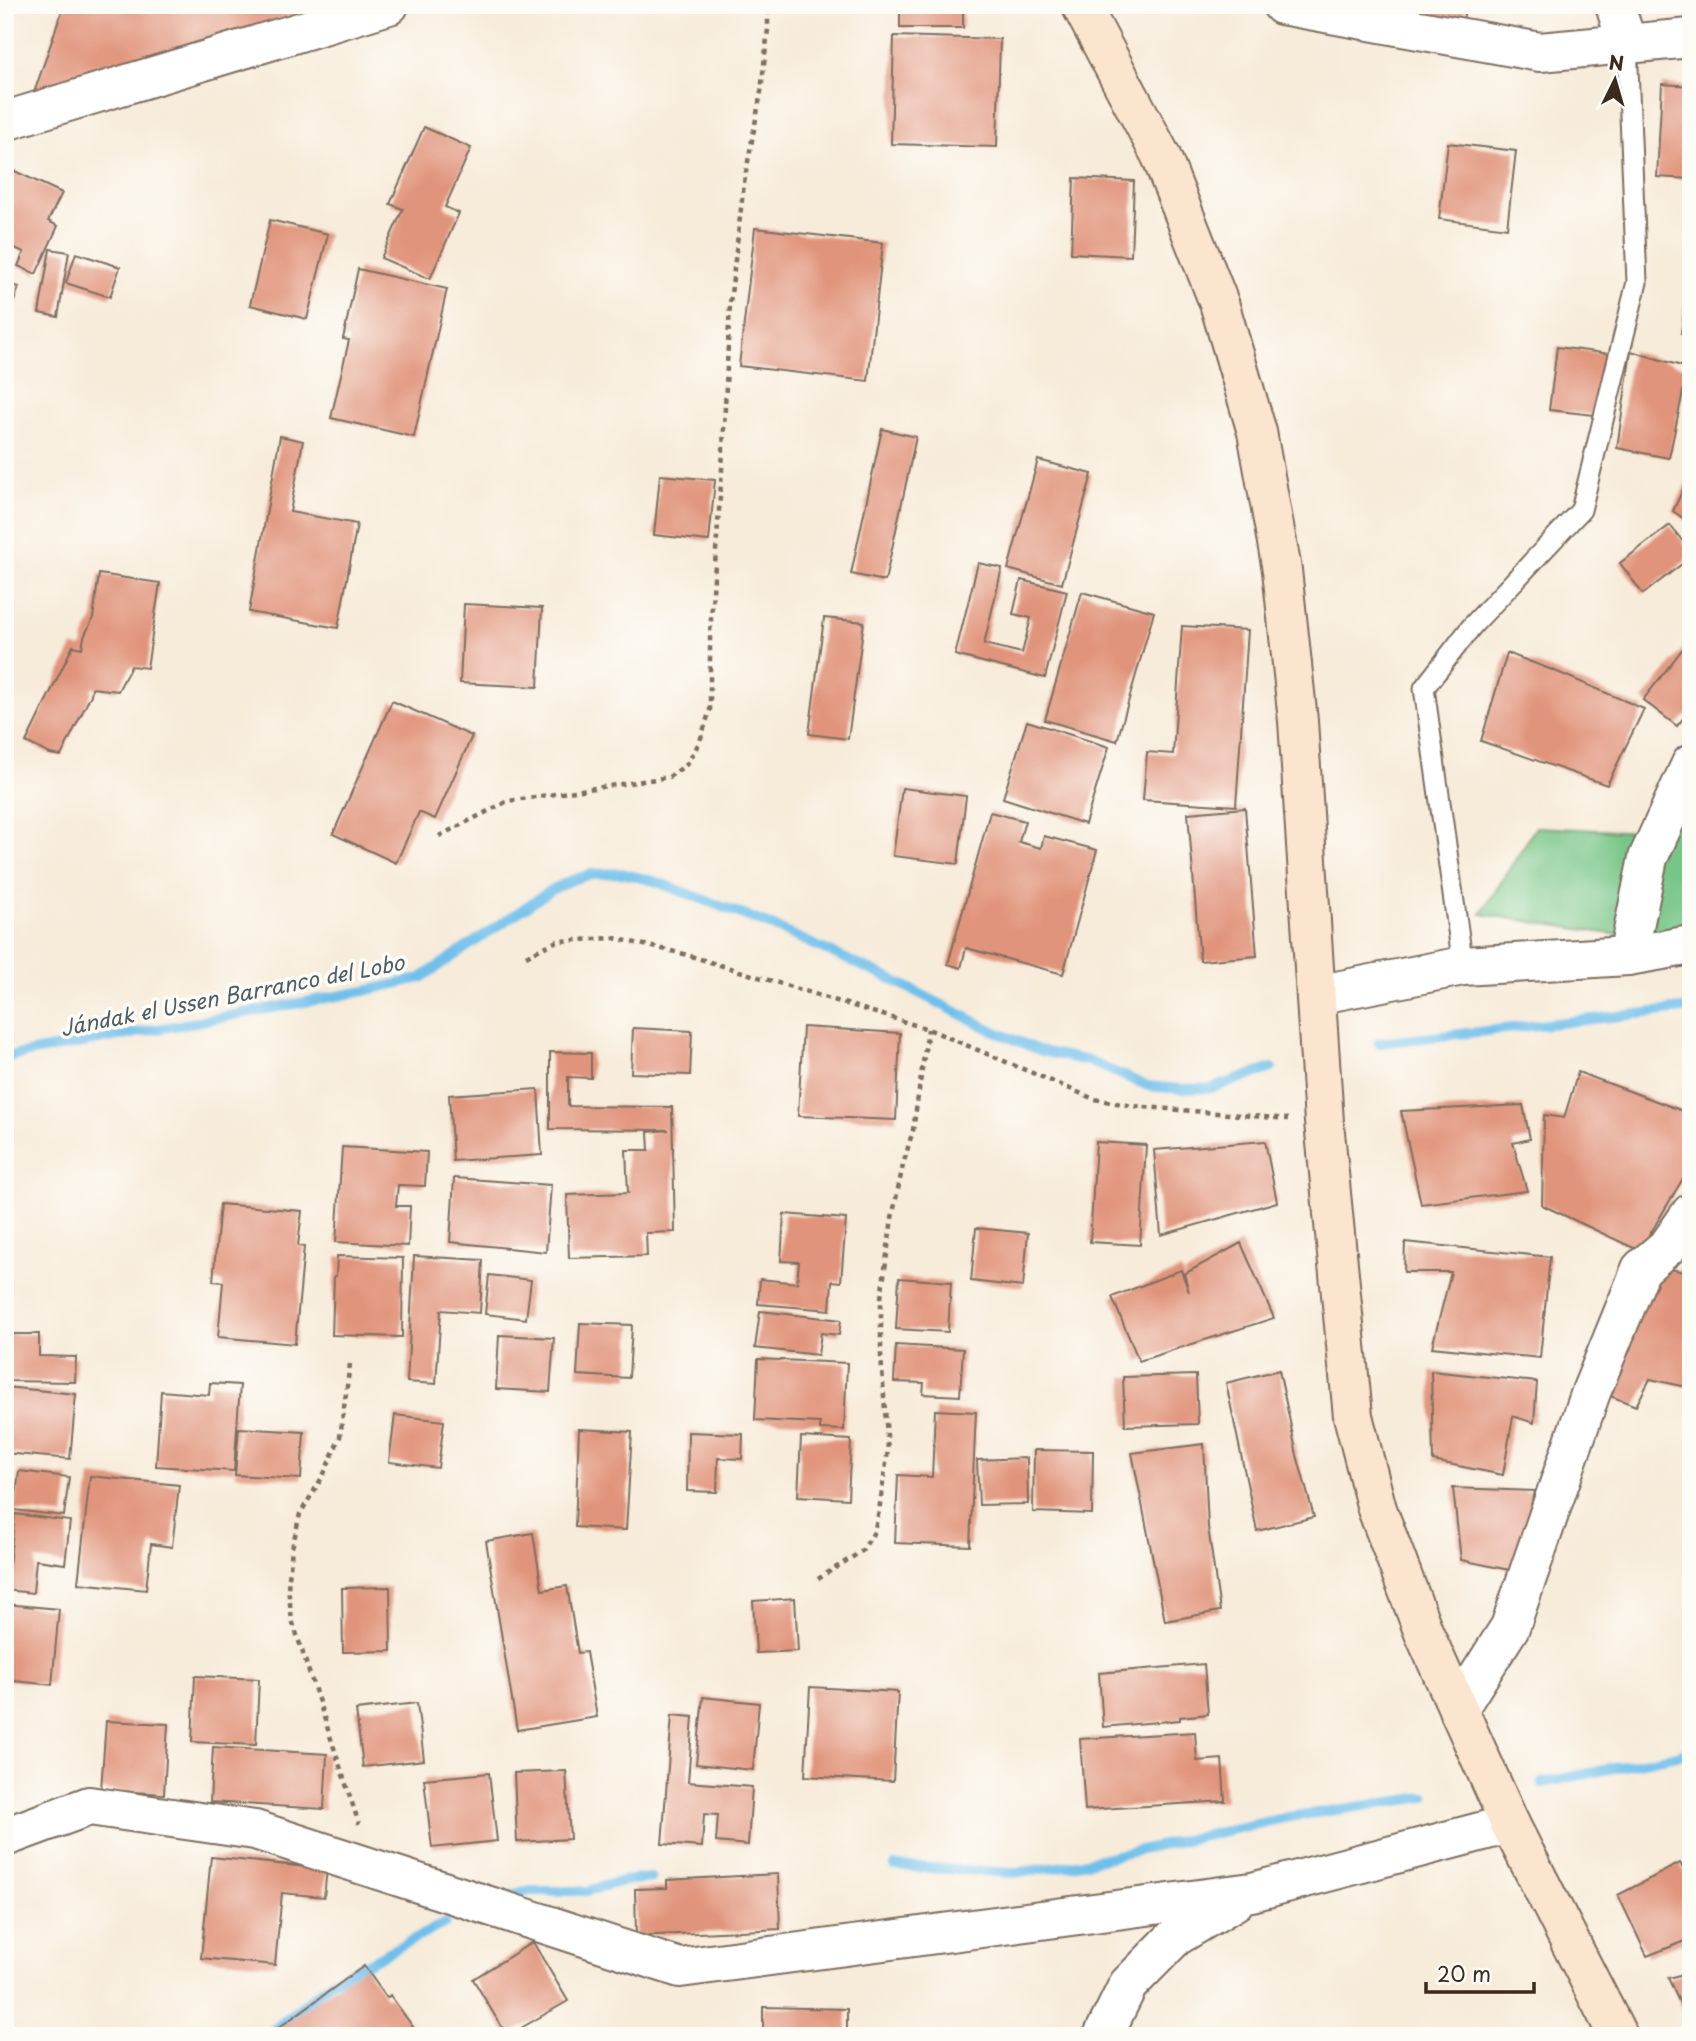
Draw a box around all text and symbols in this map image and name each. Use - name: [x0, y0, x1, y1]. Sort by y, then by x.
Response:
- north arrow: [1580, 46, 1650, 116]
- text: N: [1608, 47, 1625, 77]
- water label: Jándak el Ussen Barranco del Lobo: [57, 945, 408, 1043]
- scale bar: [1426, 1950, 1535, 1994]
- text: 20 m: [1437, 1957, 1491, 1989]

